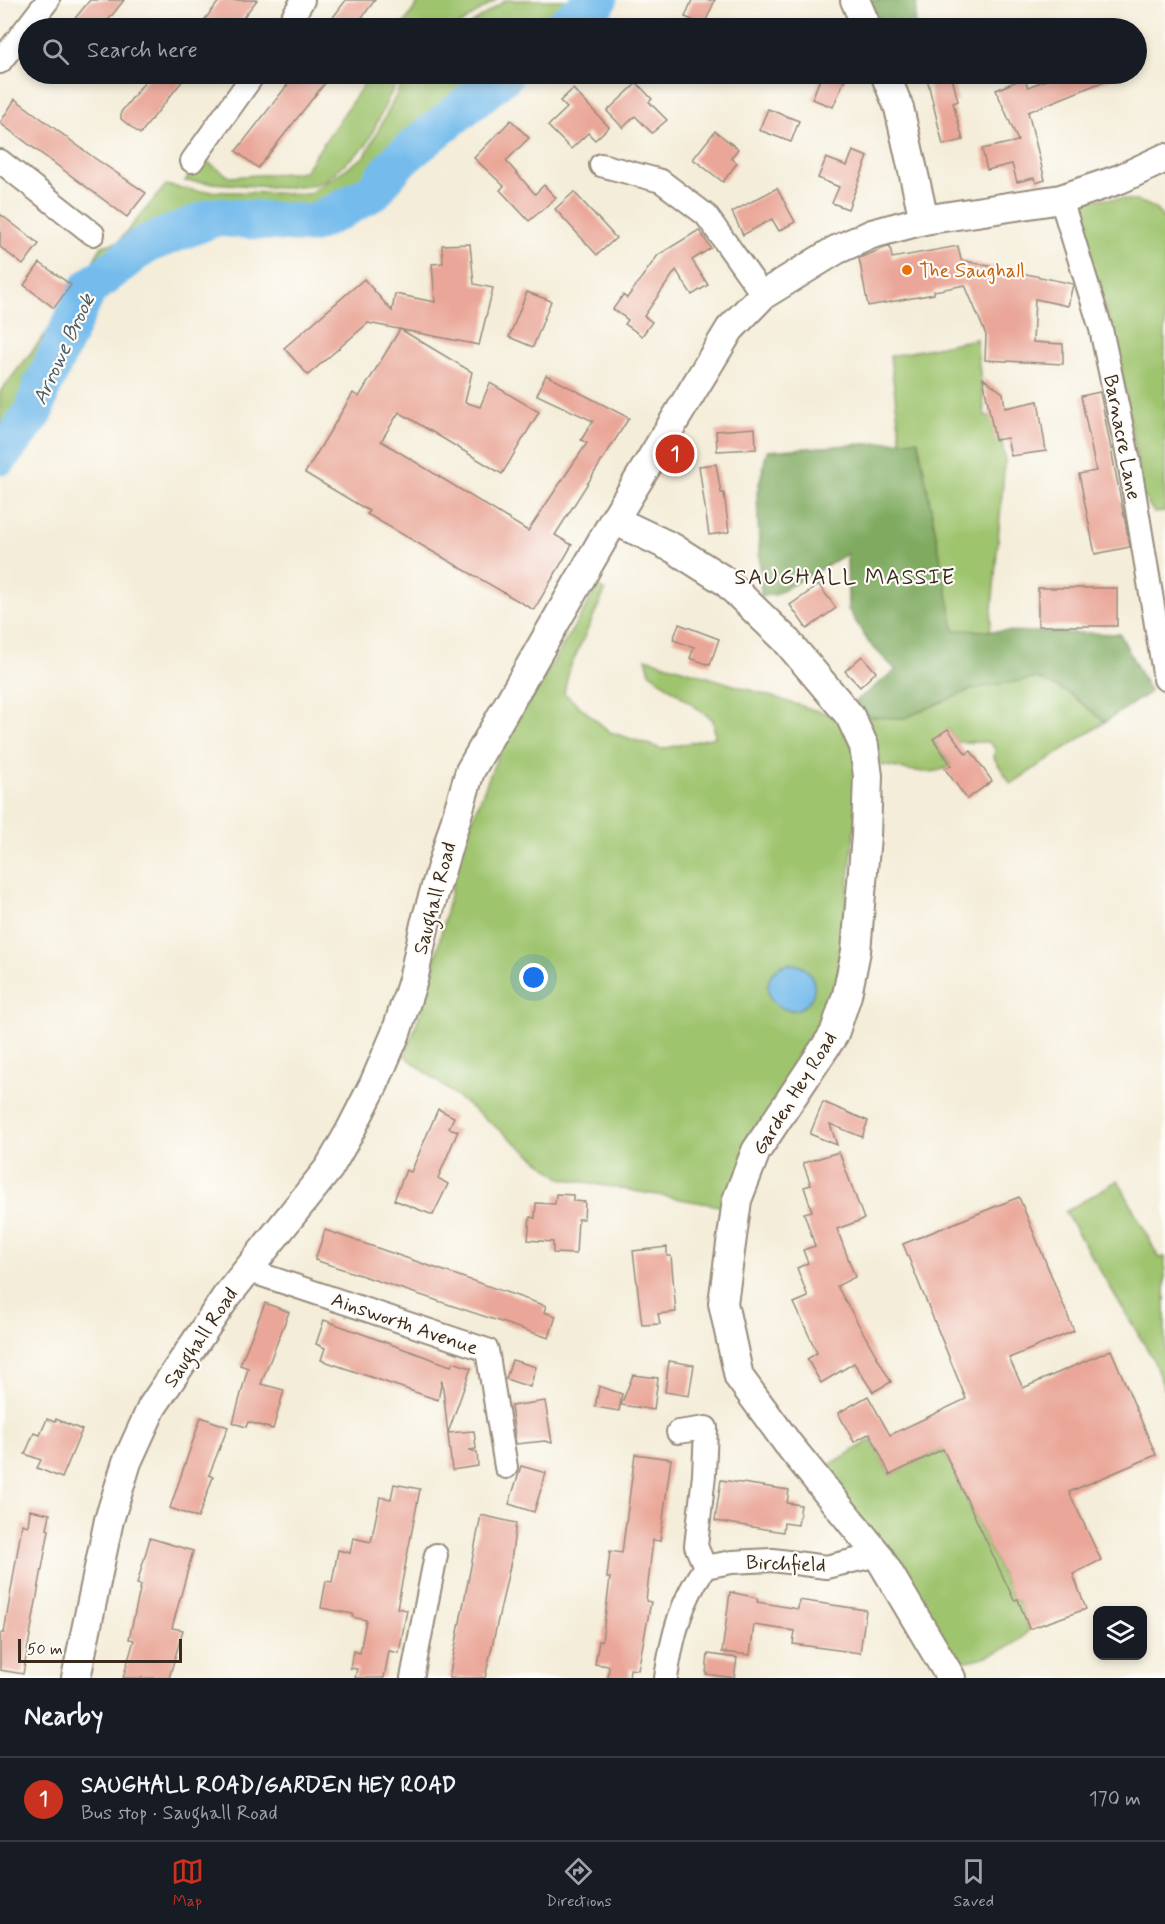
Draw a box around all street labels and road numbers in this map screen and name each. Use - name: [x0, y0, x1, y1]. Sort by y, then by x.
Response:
- street label: Barnacre Lane: [1096, 372, 1147, 502]
- street label: Saughall Road: [408, 839, 465, 958]
- street label: Garden Hey Road: [747, 1027, 844, 1161]
- street label: Saughall Road: [158, 1283, 246, 1394]
- street label: Ainsworth Avenue: [327, 1287, 482, 1362]
- street label: Birchfield: [746, 1550, 826, 1579]

